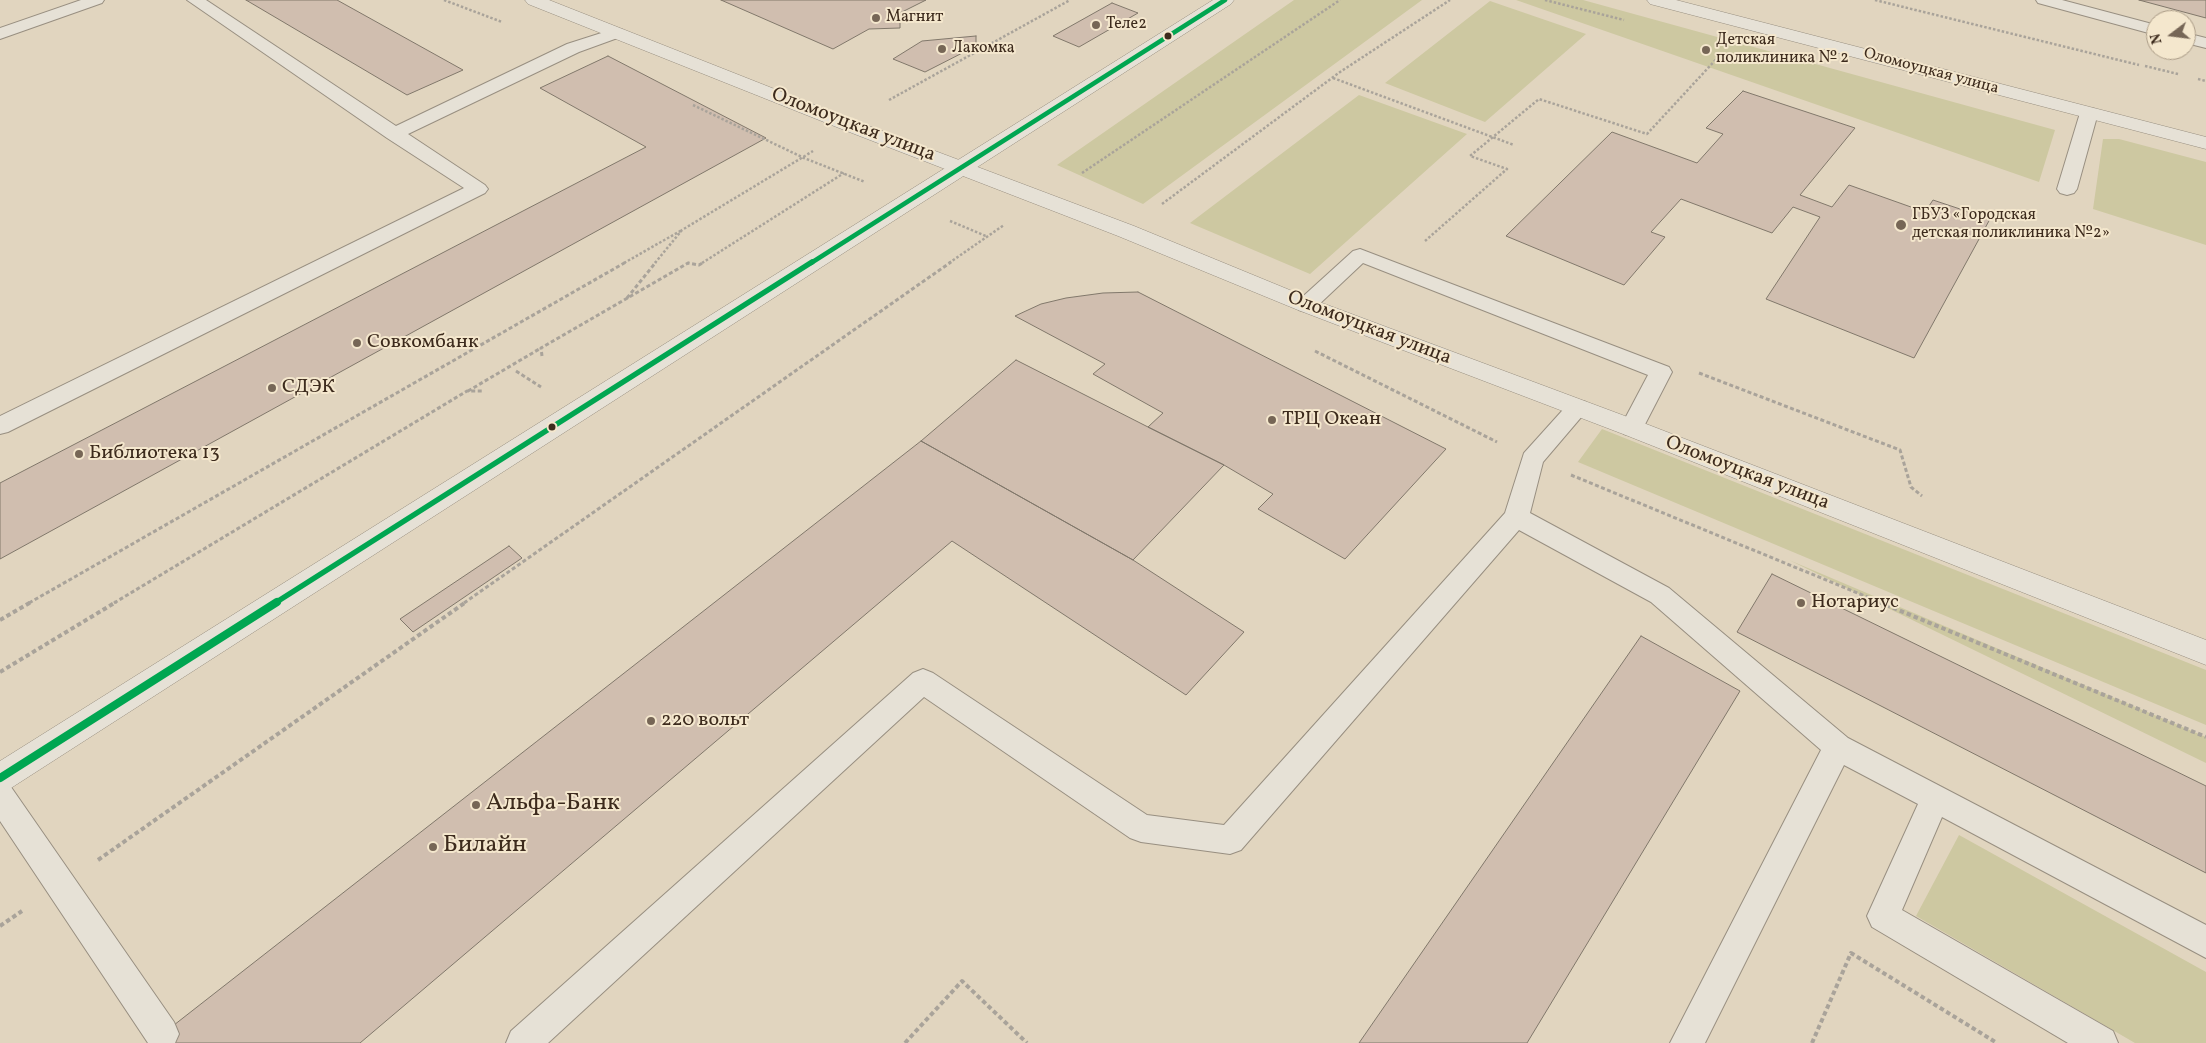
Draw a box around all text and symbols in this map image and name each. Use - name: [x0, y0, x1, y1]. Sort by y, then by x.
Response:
- place label: Магнит: [886, 8, 943, 28]
- north arrow: [2146, 10, 2196, 60]
- marker: Магнит: [870, 12, 882, 24]
- place label: Теле2: [1106, 15, 1147, 35]
- marker: Теле2: [1090, 19, 1102, 31]
- unlabelled marker: [1163, 31, 1173, 41]
- place label: Детская поликлиника № 2: [1716, 31, 1849, 69]
- text: N: [2147, 31, 2167, 46]
- place label: Лакомка: [952, 39, 1015, 59]
- marker: Лакомка: [936, 43, 948, 55]
- marker: Детская поликлиника № 2: [1700, 44, 1712, 56]
- street label: Оломоуцкая улица: [1861, 45, 2001, 99]
- street label: Оломоуцкая улица: [767, 84, 939, 168]
- place label: ГБУЗ «Городская детская поликлиника №2»: [1912, 206, 2110, 244]
- marker: ГБУЗ «Городская детская поликлиника №2»: [1894, 218, 1908, 232]
- street label: Оломоуцкая улица: [1283, 287, 1455, 371]
- place label: Совкомбанк: [367, 331, 479, 355]
- marker: Совкомбанк: [351, 337, 363, 349]
- place label: СДЭК: [282, 376, 335, 400]
- marker: СДЭК: [266, 382, 278, 394]
- place label: ТРЦ Океан: [1282, 408, 1381, 432]
- marker: ТРЦ Океан: [1266, 414, 1278, 426]
- unlabelled marker: [547, 422, 557, 432]
- street label: Оломоуцкая улица: [1661, 432, 1833, 516]
- place label: Библиотека 13: [89, 442, 220, 466]
- marker: Библиотека 13: [73, 448, 85, 460]
- place label: Нотариус: [1811, 591, 1899, 615]
- marker: Нотариус: [1795, 597, 1807, 609]
- place label: 220 вольт: [661, 709, 749, 733]
- marker: 220 вольт: [645, 715, 657, 727]
- place label: Альфа-Банк: [486, 791, 620, 819]
- marker: Альфа-Банк: [470, 799, 482, 811]
- place label: Билайн: [443, 833, 527, 861]
- marker: Билайн: [427, 841, 439, 853]

